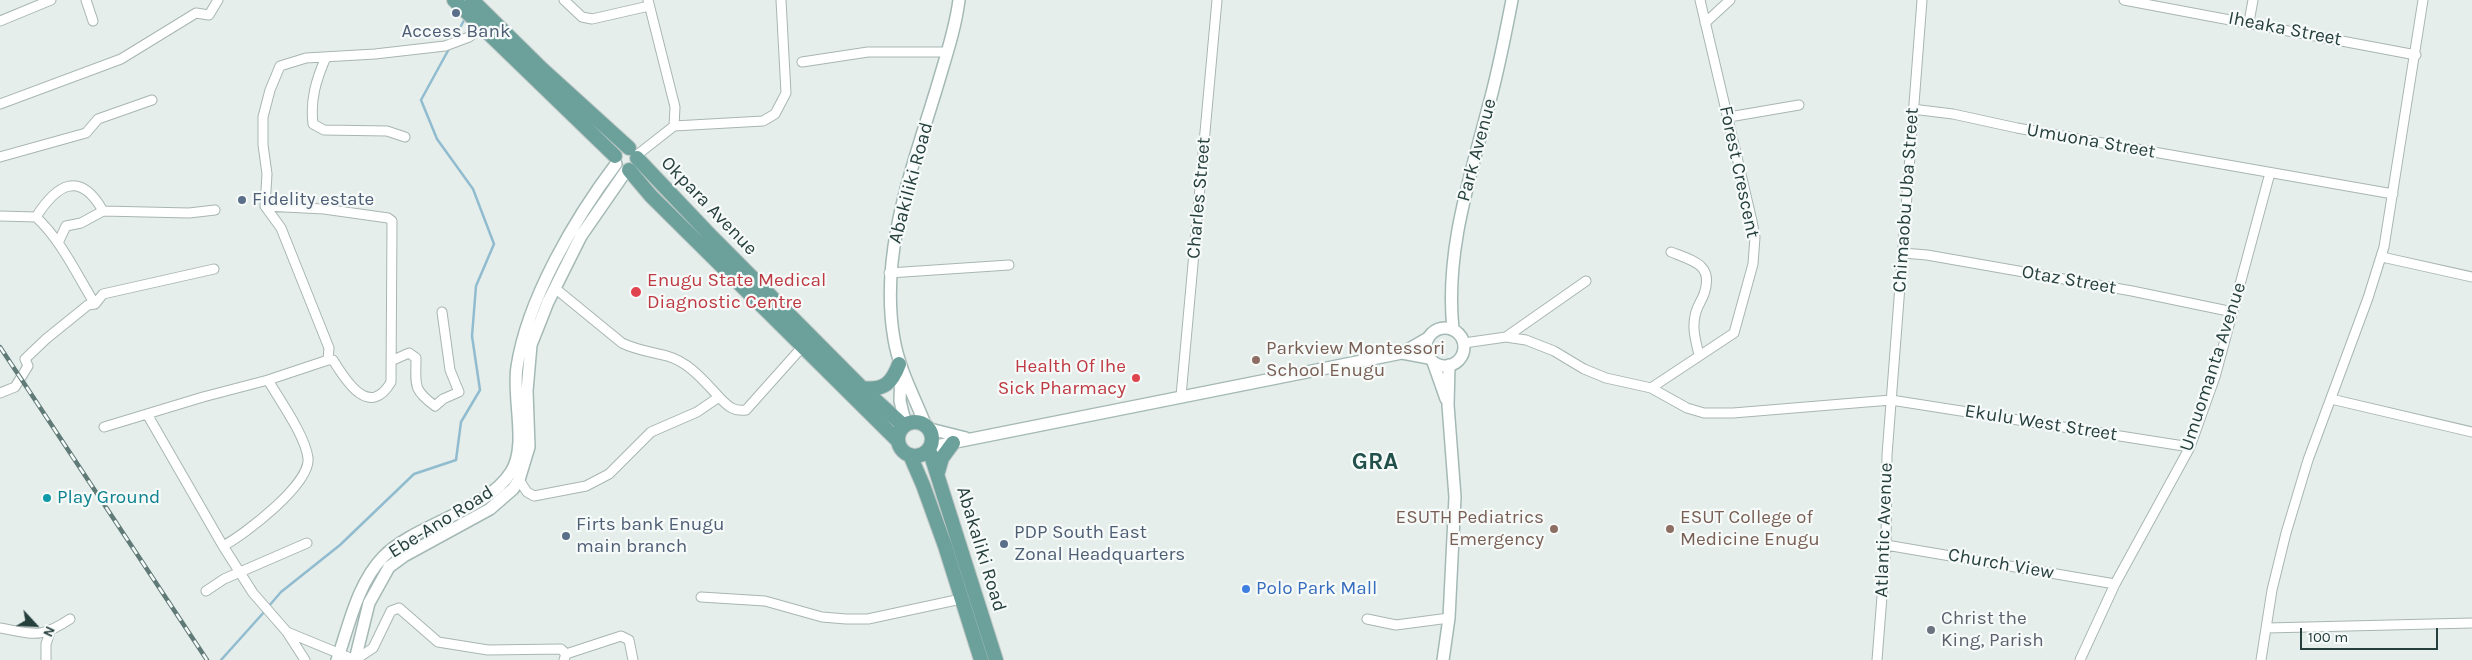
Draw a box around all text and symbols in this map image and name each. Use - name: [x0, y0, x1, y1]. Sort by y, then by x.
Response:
- marker: Access Bank: [450, 7, 462, 19]
- street label: Iheaka Street: [2226, 7, 2344, 51]
- place label: Access Bank: [401, 21, 511, 43]
- street label: Park Avenue: [1452, 96, 1502, 204]
- street label: Forest Crescent: [1714, 104, 1764, 240]
- street label: Chimaobu Uba Street: [1888, 107, 1924, 293]
- street label: Umuona Street: [2025, 118, 2157, 164]
- street label: Abakiliki Road: [884, 120, 938, 246]
- street label: Charles Street: [1182, 136, 1216, 260]
- street label: Okpara Avenue: [656, 152, 762, 260]
- place label: Fidelity estate: [252, 189, 374, 211]
- marker: Fidelity estate: [236, 194, 248, 206]
- street label: Otaz Street: [2020, 260, 2118, 300]
- place label: Enugu State Medical Diagnostic Centre: [647, 270, 826, 314]
- street label: Umuomanta Avenue: [2175, 280, 2251, 454]
- marker: Enugu State Medical Diagnostic Centre: [629, 285, 643, 299]
- place label: Parkview Montessori School Enugu: [1266, 338, 1446, 382]
- marker: Parkview Montessori School Enugu: [1250, 354, 1262, 366]
- place label: Health Of Ihe Sick Pharmacy: [998, 356, 1126, 400]
- marker: Health Of Ihe Sick Pharmacy: [1130, 372, 1142, 384]
- street label: Ekulu West Street: [1963, 400, 2119, 446]
- district label: GRA: [1352, 448, 1398, 476]
- street label: Atlantic Avenue: [1870, 462, 1898, 598]
- street label: Ebe-Ano Road: [384, 481, 498, 563]
- street label: Abakaliki Road: [951, 484, 1011, 614]
- place label: Play Ground: [57, 487, 160, 509]
- marker: Play Ground: [41, 492, 53, 504]
- place label: ESUTH Pediatrics Emergency: [1396, 507, 1544, 551]
- place label: ESUT College of Medicine Enugu: [1680, 507, 1820, 551]
- place label: Firts bank Enugu main branch: [576, 514, 724, 558]
- place label: PDP South East Zonal Headquarters: [1014, 522, 1185, 566]
- marker: ESUTH Pediatrics Emergency: [1548, 523, 1560, 535]
- marker: ESUT College of Medicine Enugu: [1664, 523, 1676, 535]
- marker: Firts bank Enugu main branch: [560, 530, 572, 542]
- marker: PDP South East Zonal Headquarters: [998, 538, 1010, 550]
- street label: Church View: [1946, 543, 2056, 585]
- place label: Polo Park Mall: [1256, 578, 1377, 600]
- marker: Polo Park Mall: [1240, 583, 1252, 595]
- north arrow: [10, 600, 60, 650]
- place label: Christ the King, Parish: [1941, 608, 2044, 652]
- scale bar: [2302, 618, 2440, 650]
- text: N: [39, 623, 59, 640]
- marker: Christ the King, Parish: [1925, 624, 1937, 636]
- text: 100 m: [2308, 628, 2348, 646]

